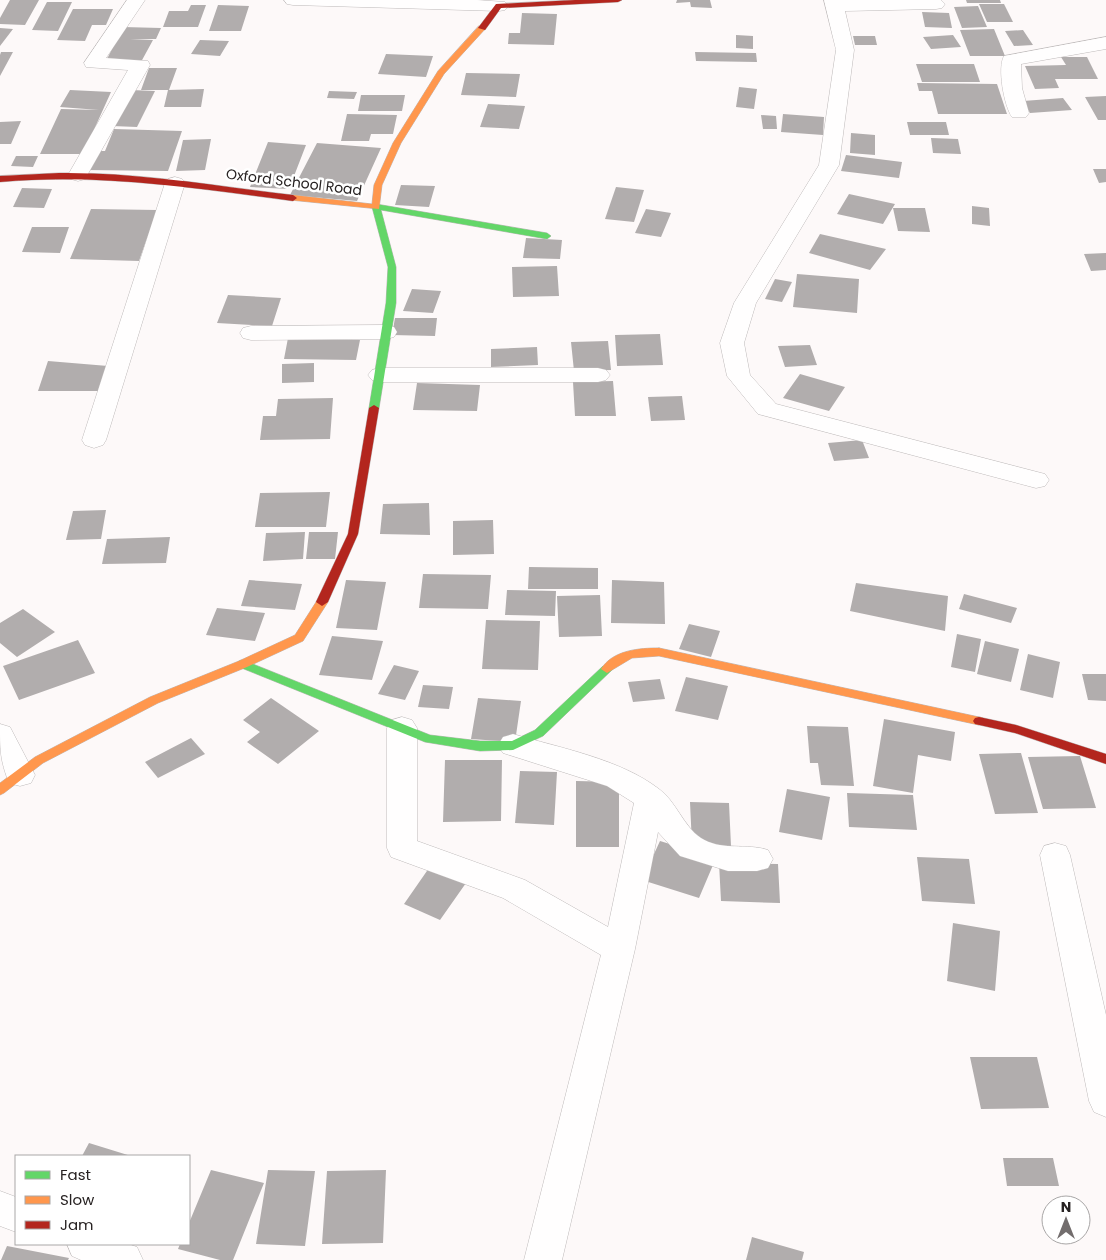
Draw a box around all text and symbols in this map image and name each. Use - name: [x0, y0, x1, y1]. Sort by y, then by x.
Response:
- street label: Oxford School Road: [225, 164, 363, 200]
- legend: [15, 1155, 190, 1245]
- text: Fast: [60, 1164, 91, 1185]
- text: Slow: [60, 1189, 95, 1210]
- north arrow: [1041, 1195, 1091, 1245]
- text: N: [1061, 1197, 1071, 1217]
- text: Jam: [60, 1214, 94, 1235]

